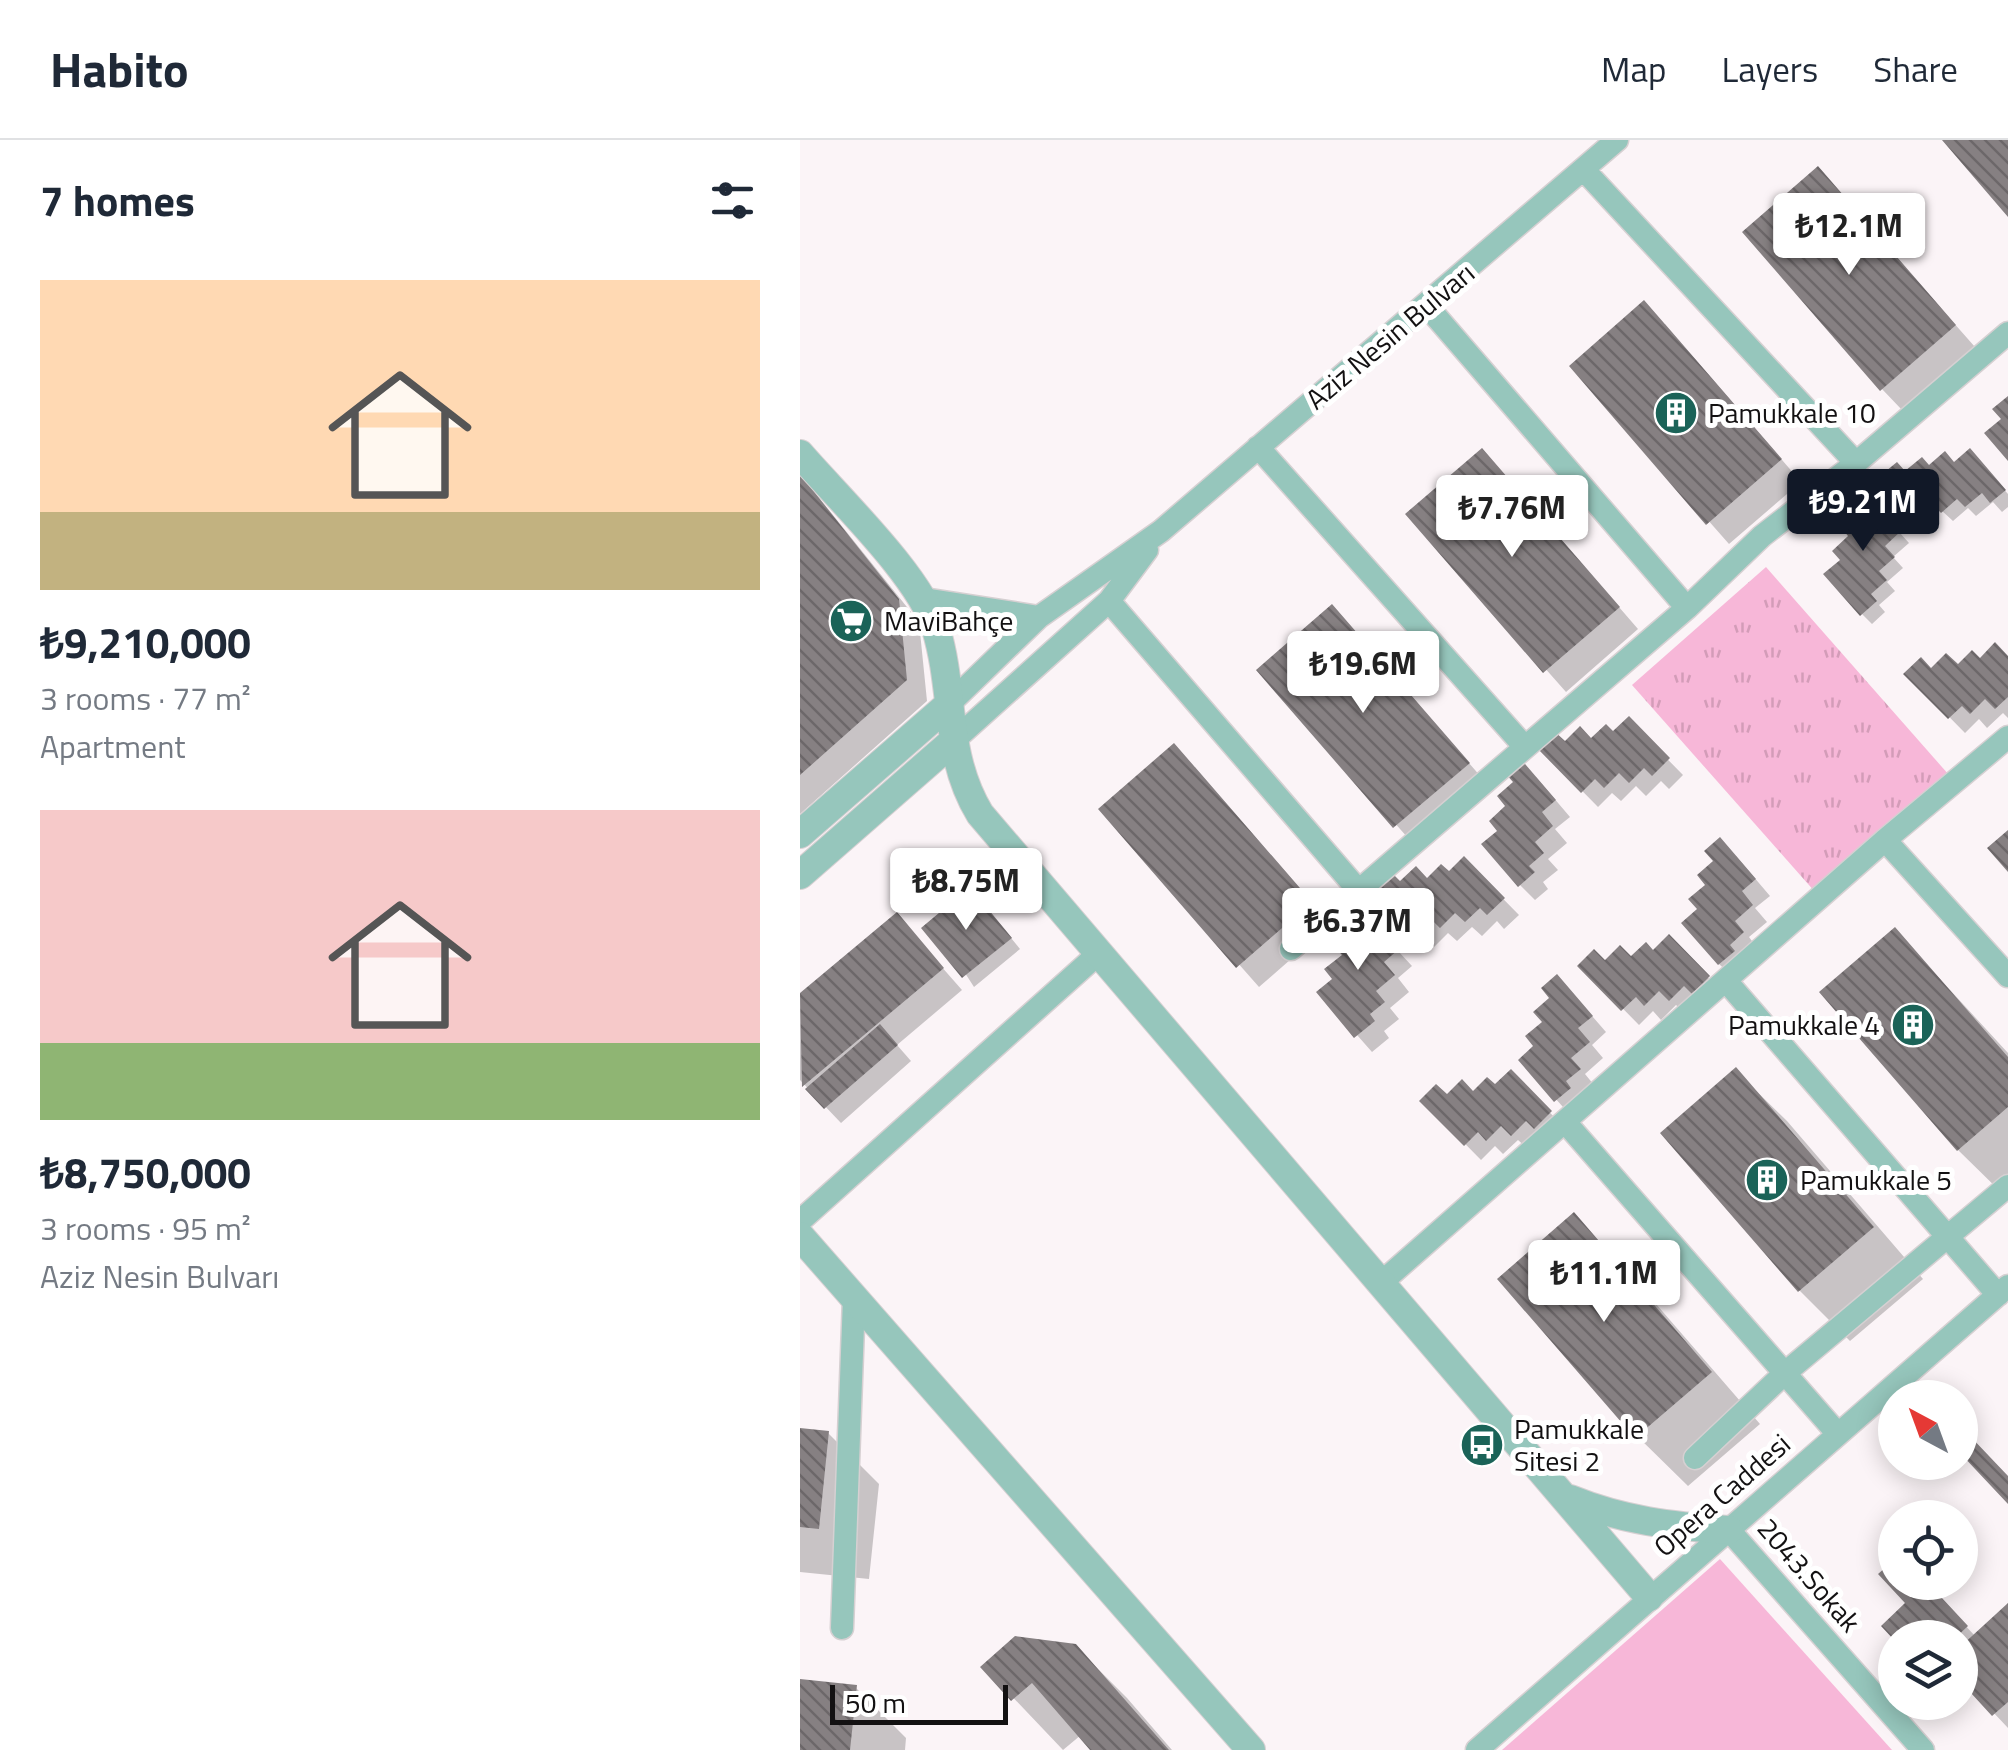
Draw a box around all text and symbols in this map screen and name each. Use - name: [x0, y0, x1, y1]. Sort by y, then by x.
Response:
- text: Habito: [50, 33, 189, 106]
- text: Map: [1601, 42, 1666, 96]
- text: Layers: [1721, 42, 1818, 96]
- text: Share: [1873, 42, 1958, 96]
- text: 7 homes: [40, 168, 195, 232]
- icon: filters: [705, 173, 760, 228]
- pin: ₺12.1M: [1768, 193, 1930, 278]
- text: ₺12.1M: [1795, 201, 1903, 249]
- street label: Aziz Nesin Bulvarı: [1296, 252, 1484, 419]
- icon: home: [310, 345, 490, 525]
- building icon: Pamukkale 10: [1653, 390, 1699, 436]
- place label: Pamukkale 10: [1708, 391, 1876, 434]
- pin: ₺9.21M: [1782, 469, 1944, 554]
- pin: ₺7.76M: [1431, 475, 1593, 560]
- text: ₺9.21M: [1809, 477, 1917, 525]
- text: ₺7.76M: [1458, 483, 1566, 531]
- supermarket icon: MaviBahçe: [828, 598, 874, 644]
- place label: MaviBahçe: [884, 599, 1014, 642]
- text: ₺9,210,000: [40, 610, 251, 674]
- pin: ₺19.6M: [1282, 631, 1444, 716]
- text: ₺19.6M: [1309, 639, 1417, 687]
- text: 3 rooms · 77 m²: [40, 674, 251, 722]
- text: Apartment: [40, 722, 186, 770]
- pin: ₺8.75M: [885, 848, 1047, 933]
- text: ₺8.75M: [912, 856, 1020, 904]
- icon: home: [310, 875, 490, 1055]
- pin: ₺6.37M: [1277, 888, 1439, 973]
- text: ₺6.37M: [1304, 896, 1412, 944]
- building icon: Pamukkale 4: [1890, 1002, 1936, 1048]
- place label: Pamukkale 4: [1728, 1003, 1880, 1046]
- text: ₺8,750,000: [40, 1140, 251, 1204]
- building icon: Pamukkale 5: [1744, 1157, 1790, 1203]
- place label: Pamukkale 5: [1800, 1158, 1952, 1201]
- text: 3 rooms · 95 m²: [40, 1204, 251, 1252]
- pin: ₺11.1M: [1523, 1240, 1685, 1325]
- text: ₺11.1M: [1550, 1248, 1658, 1296]
- text: Aziz Nesin Bulvarı: [40, 1252, 279, 1300]
- north arrow: [1878, 1380, 1978, 1480]
- map controls: [1878, 1380, 1978, 1720]
- place label: Pamukkale Sitesi 2: [1514, 1407, 1644, 1482]
- bus stop icon: Pamukkale Sitesi 2: [1459, 1422, 1505, 1468]
- street label: Opera Caddesi: [1644, 1423, 1800, 1566]
- button: locate: [1878, 1500, 1978, 1600]
- street label: 2043.Sokak: [1747, 1508, 1871, 1641]
- button: layers: [1878, 1620, 1978, 1720]
- scale bar: [830, 1680, 1008, 1724]
- text: 50 m: [845, 1681, 906, 1724]

